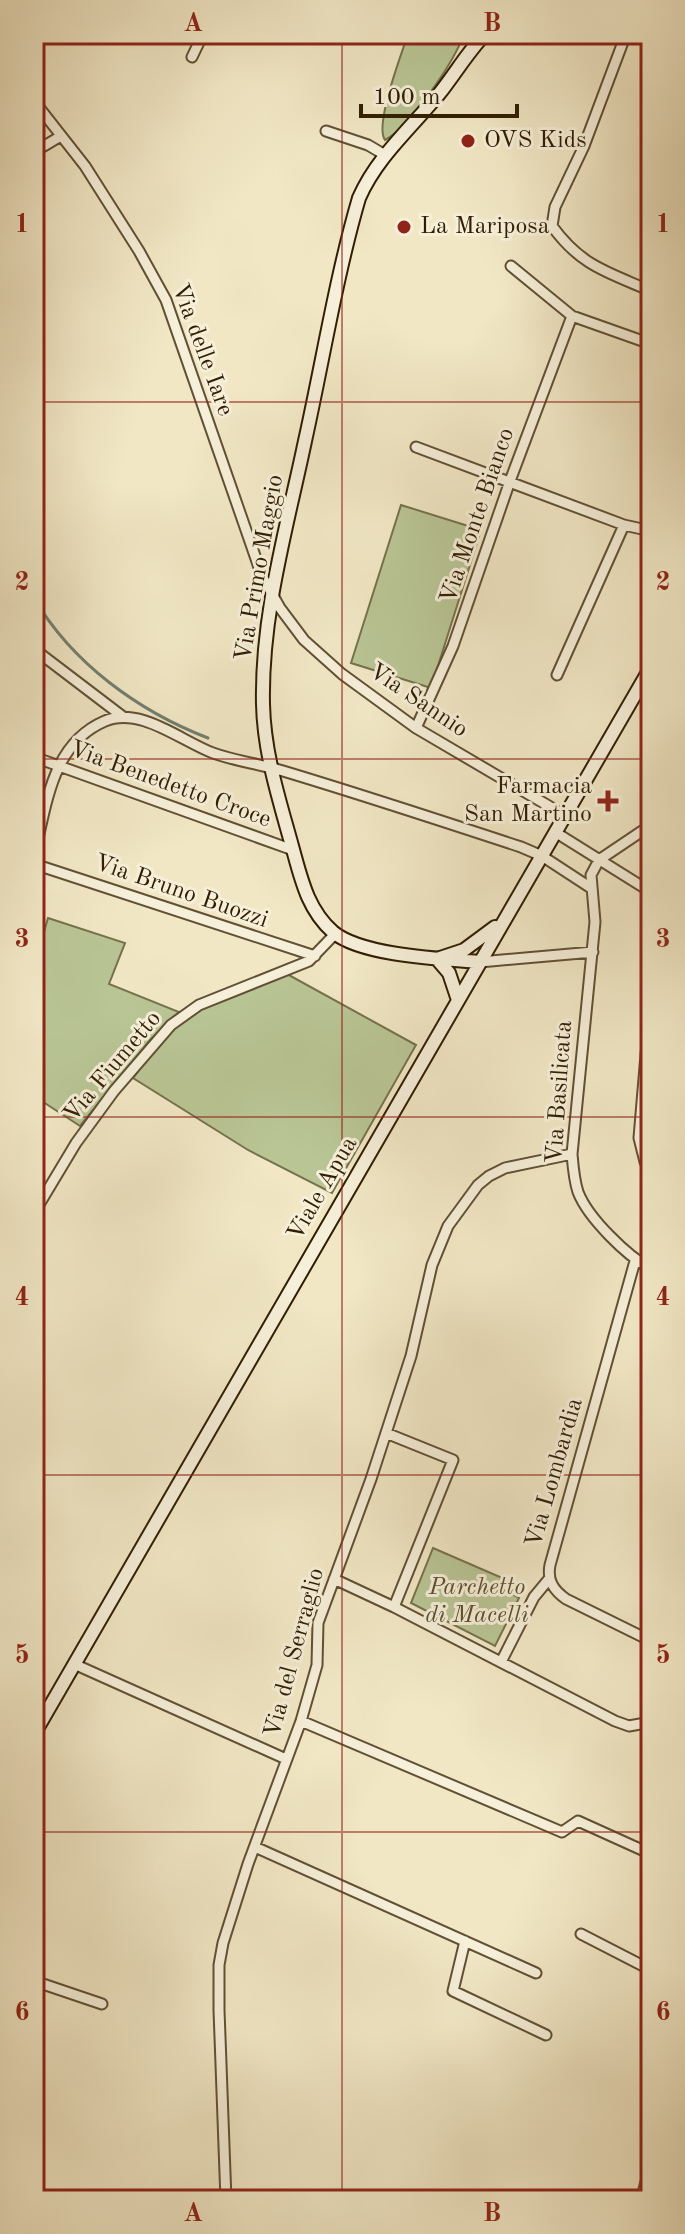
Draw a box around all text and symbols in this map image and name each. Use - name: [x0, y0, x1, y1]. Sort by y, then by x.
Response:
- text: A: [183, 11, 203, 37]
- text: B: [483, 11, 501, 37]
- scale bar: [361, 68, 517, 118]
- text: 100 m: [373, 86, 441, 110]
- place label: OVS Kids: [484, 129, 587, 153]
- marker: OVS Kids: [459, 132, 477, 150]
- text: 1: [14, 212, 30, 238]
- text: 1: [655, 212, 671, 238]
- place label: La Mariposa: [420, 215, 550, 239]
- marker: La Mariposa: [395, 218, 413, 236]
- street label: Via delle Iare: [167, 281, 237, 419]
- street label: Via Monte Bianco: [437, 425, 519, 607]
- street label: Via Primo Maggio: [232, 473, 288, 663]
- text: 2: [14, 570, 30, 596]
- text: 2: [655, 570, 671, 596]
- street label: Via Sannio: [364, 659, 472, 743]
- street label: Via Benedetto Croce: [66, 737, 274, 833]
- place label: Farmacia San Martino: [464, 775, 592, 827]
- marker: Farmacia San Martino: [599, 792, 617, 810]
- street label: Via Bruno Buozzi: [91, 851, 271, 933]
- text: 3: [14, 927, 30, 953]
- text: 3: [655, 927, 671, 953]
- street label: Via Fiumetto: [60, 1007, 166, 1127]
- street label: Via Basilicata: [543, 1020, 577, 1164]
- street label: Viale Apua: [284, 1133, 362, 1245]
- text: 4: [14, 1285, 30, 1311]
- text: 4: [655, 1285, 671, 1311]
- street label: Via Lombardia: [522, 1395, 588, 1551]
- street label: Via del Serraglio: [261, 1566, 329, 1740]
- park label: Parchetto di Macelli: [425, 1576, 529, 1628]
- text: 5: [14, 1643, 30, 1669]
- text: 5: [655, 1643, 671, 1669]
- text: 6: [14, 2000, 30, 2026]
- text: 6: [655, 2000, 671, 2026]
- text: A: [183, 2201, 203, 2227]
- text: B: [483, 2201, 501, 2227]

